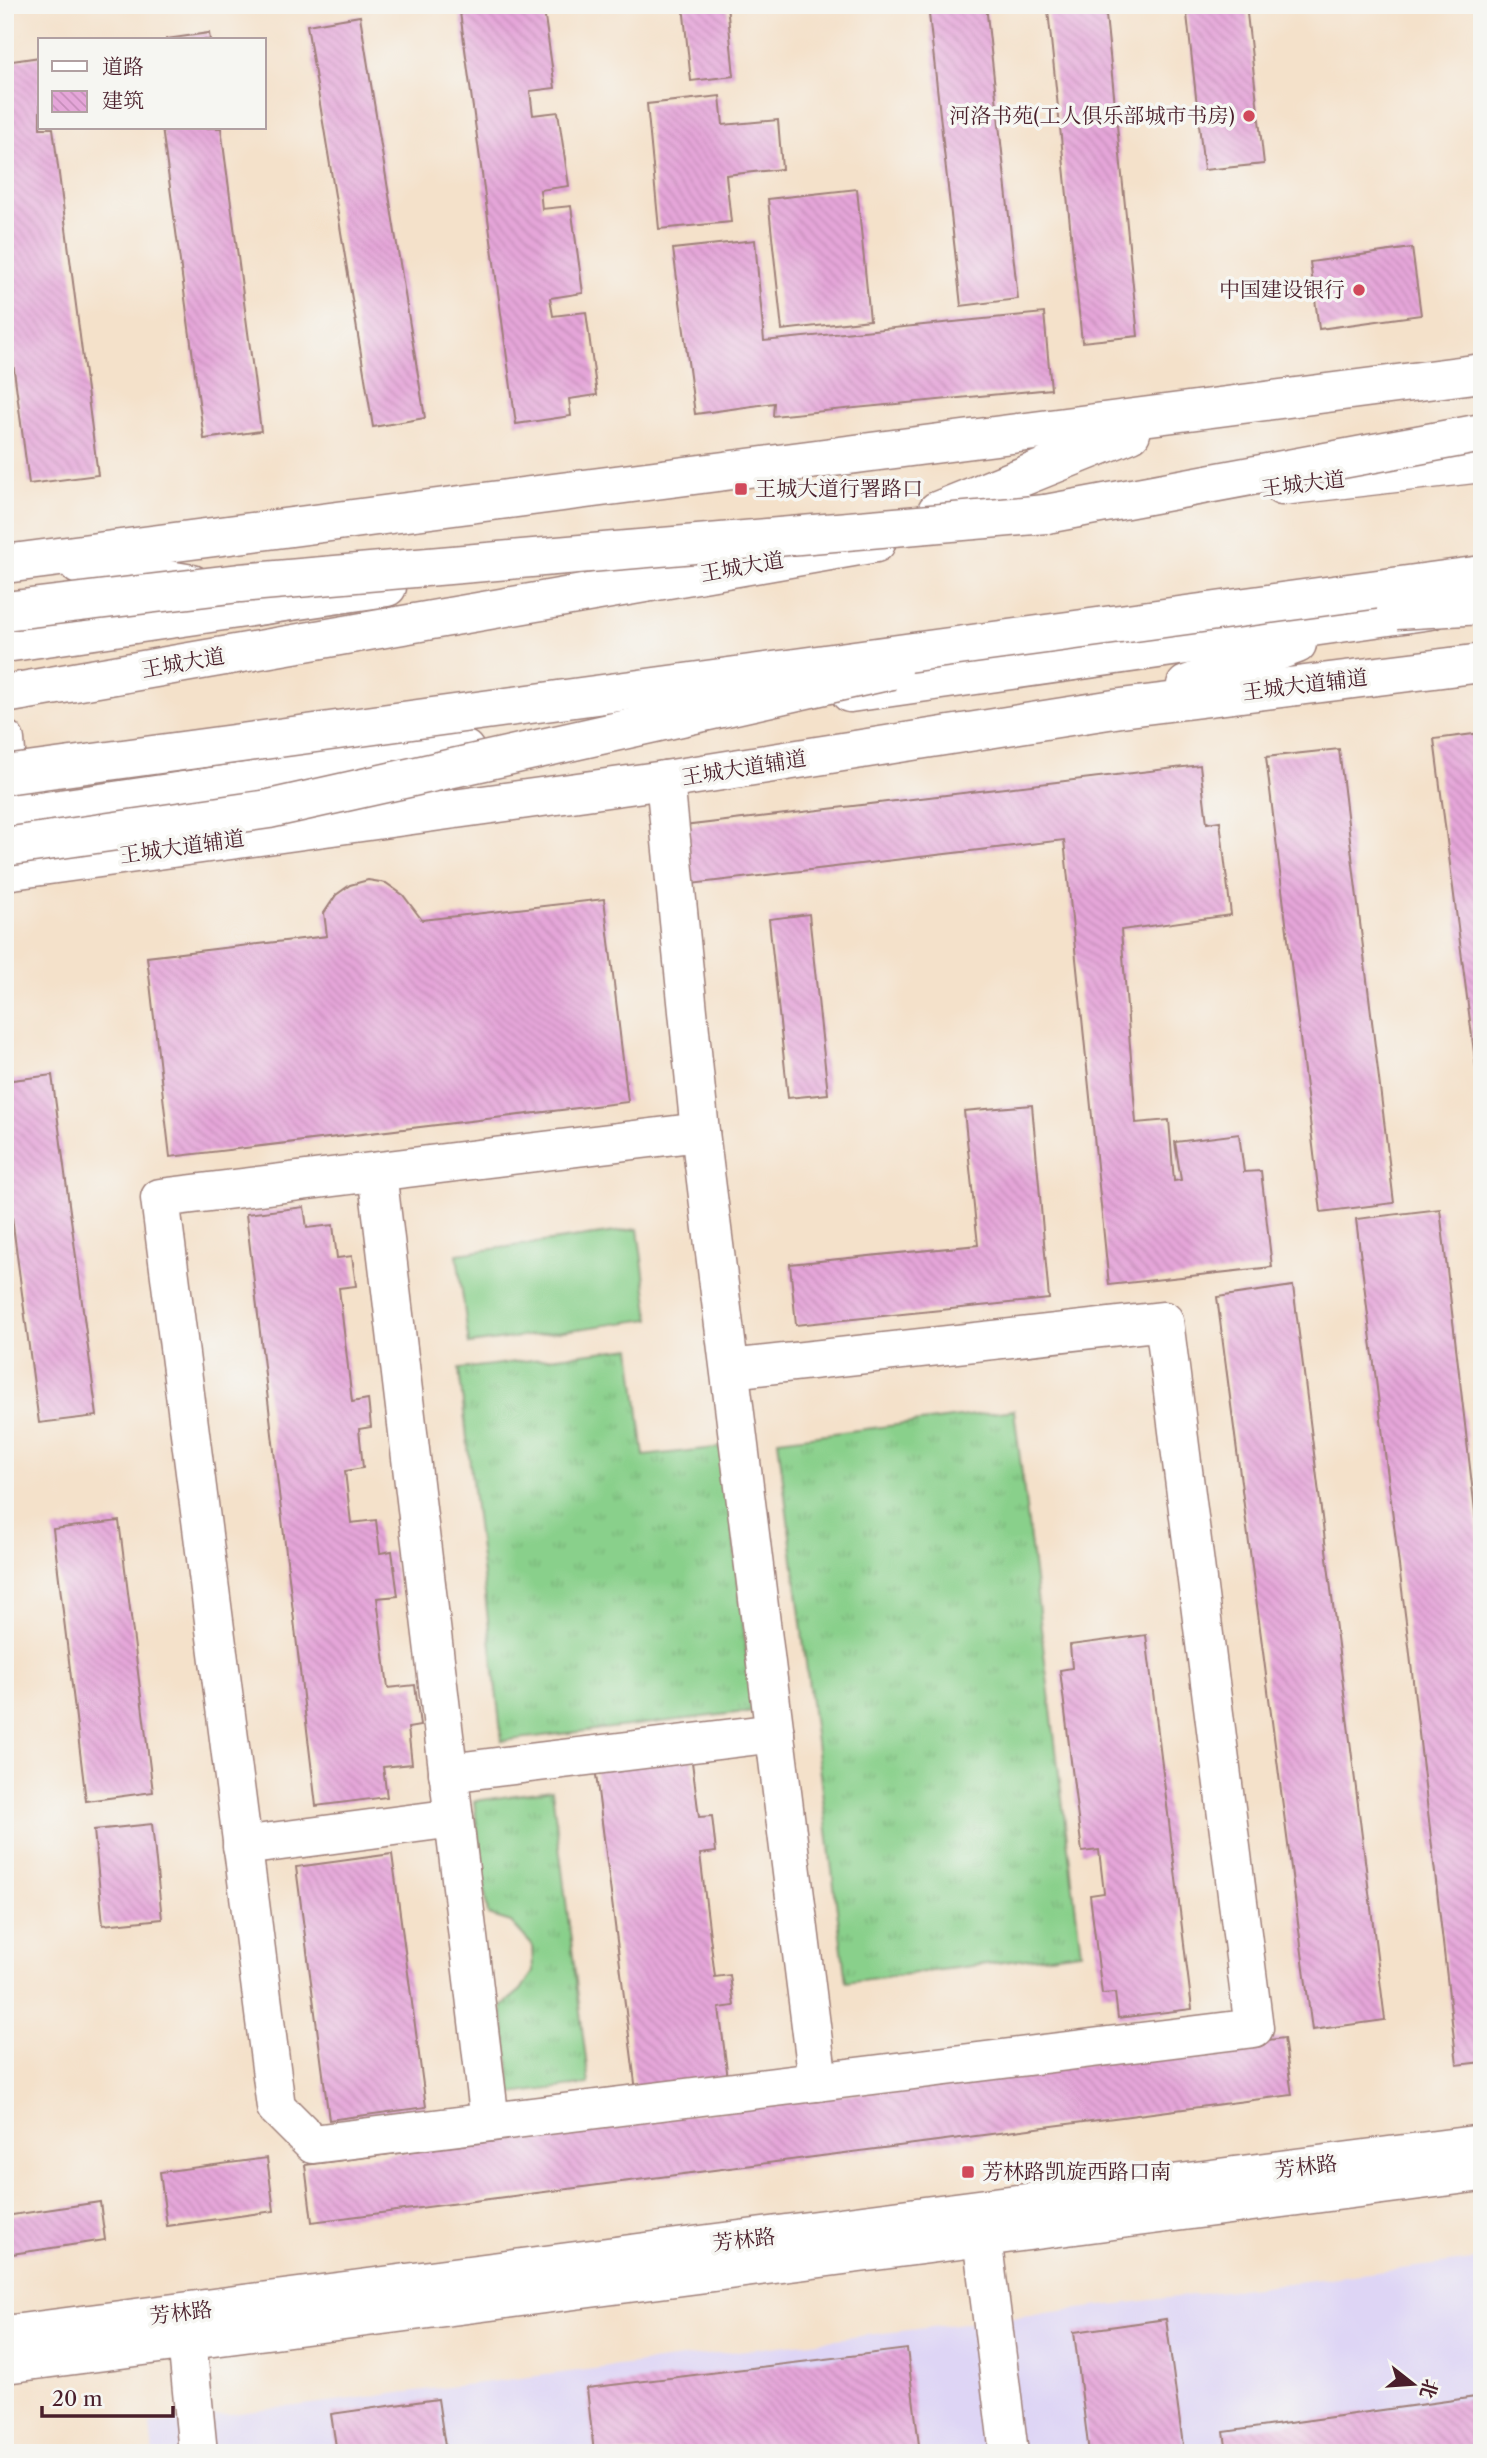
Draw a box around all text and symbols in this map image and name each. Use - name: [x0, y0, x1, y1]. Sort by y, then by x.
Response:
- legend: [38, 38, 266, 130]
- text: 道路: [102, 54, 144, 79]
- text: 建筑: [102, 88, 144, 113]
- place label: 河洛书苑(工人俱乐部城市书房): [949, 103, 1235, 128]
- marker: 河洛书苑(工人俱乐部城市书房): [1241, 108, 1257, 124]
- place label: 中国建设银行: [1219, 277, 1345, 302]
- marker: 中国建设银行: [1351, 282, 1367, 298]
- street label: 王城大道: [1260, 466, 1346, 501]
- place label: 王城大道行署路口: [755, 476, 923, 501]
- marker: 王城大道行署路口: [733, 481, 749, 497]
- street label: 王城大道: [698, 547, 785, 586]
- street label: 王城大道: [139, 643, 226, 682]
- street label: 王城大道辅道: [1241, 664, 1369, 705]
- street label: 王城大道辅道: [680, 745, 808, 790]
- street label: 王城大道辅道: [118, 825, 246, 868]
- street label: 芳林路: [1273, 2150, 1339, 2183]
- place label: 芳林路凯旋西路口南: [982, 2159, 1171, 2184]
- marker: 芳林路凯旋西路口南: [960, 2164, 976, 2180]
- street label: 芳林路: [711, 2223, 777, 2256]
- street label: 芳林路: [148, 2296, 214, 2329]
- north arrow: [1378, 2350, 1448, 2420]
- scale bar: [42, 2374, 173, 2418]
- text: 北: [1415, 2376, 1443, 2401]
- text: 20 m: [52, 2386, 103, 2411]

